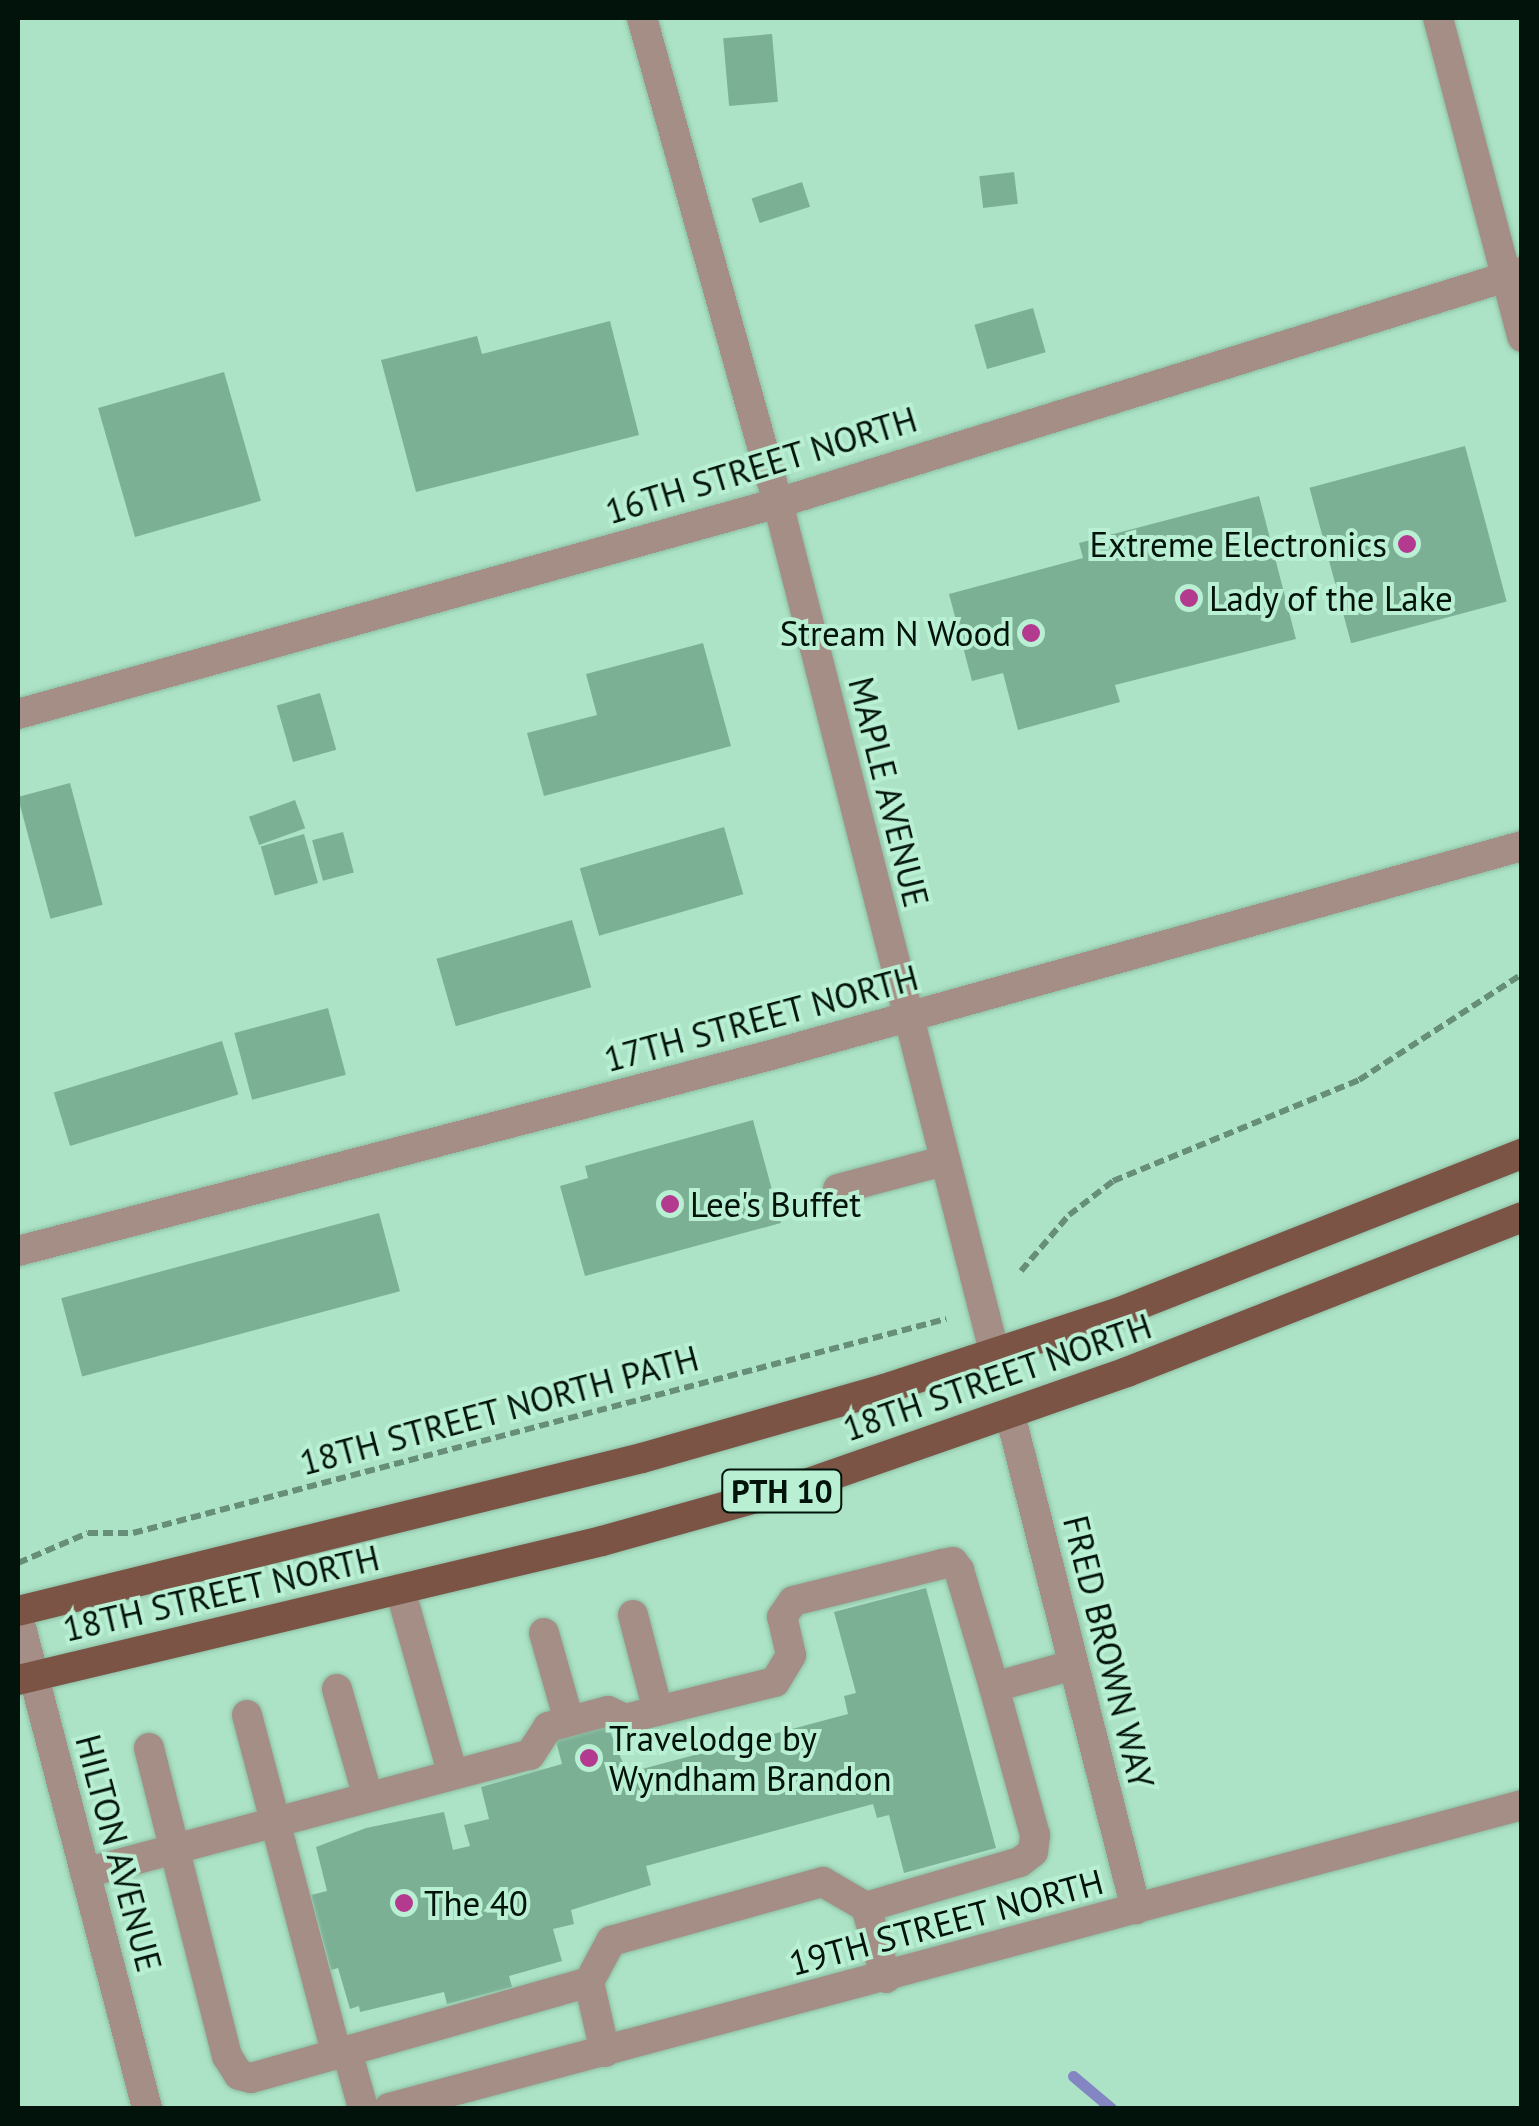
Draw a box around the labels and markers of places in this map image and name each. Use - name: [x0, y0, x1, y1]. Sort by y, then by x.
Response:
- place label: Extreme Electronics: [1089, 523, 1387, 565]
- marker: Extreme Electronics: [1396, 533, 1418, 555]
- place label: Lady of the Lake: [1209, 577, 1454, 619]
- marker: Lady of the Lake: [1178, 587, 1200, 609]
- place label: Stream N Wood: [779, 612, 1011, 654]
- marker: Stream N Wood: [1020, 622, 1042, 644]
- place label: Lee's Buffet: [690, 1183, 861, 1225]
- marker: Lee's Buffet: [659, 1193, 681, 1215]
- place label: Travelodge by Wyndham Brandon: [609, 1717, 892, 1799]
- marker: Travelodge by Wyndham Brandon: [578, 1747, 600, 1769]
- place label: The 40: [424, 1882, 528, 1924]
- marker: The 40: [393, 1892, 415, 1914]

